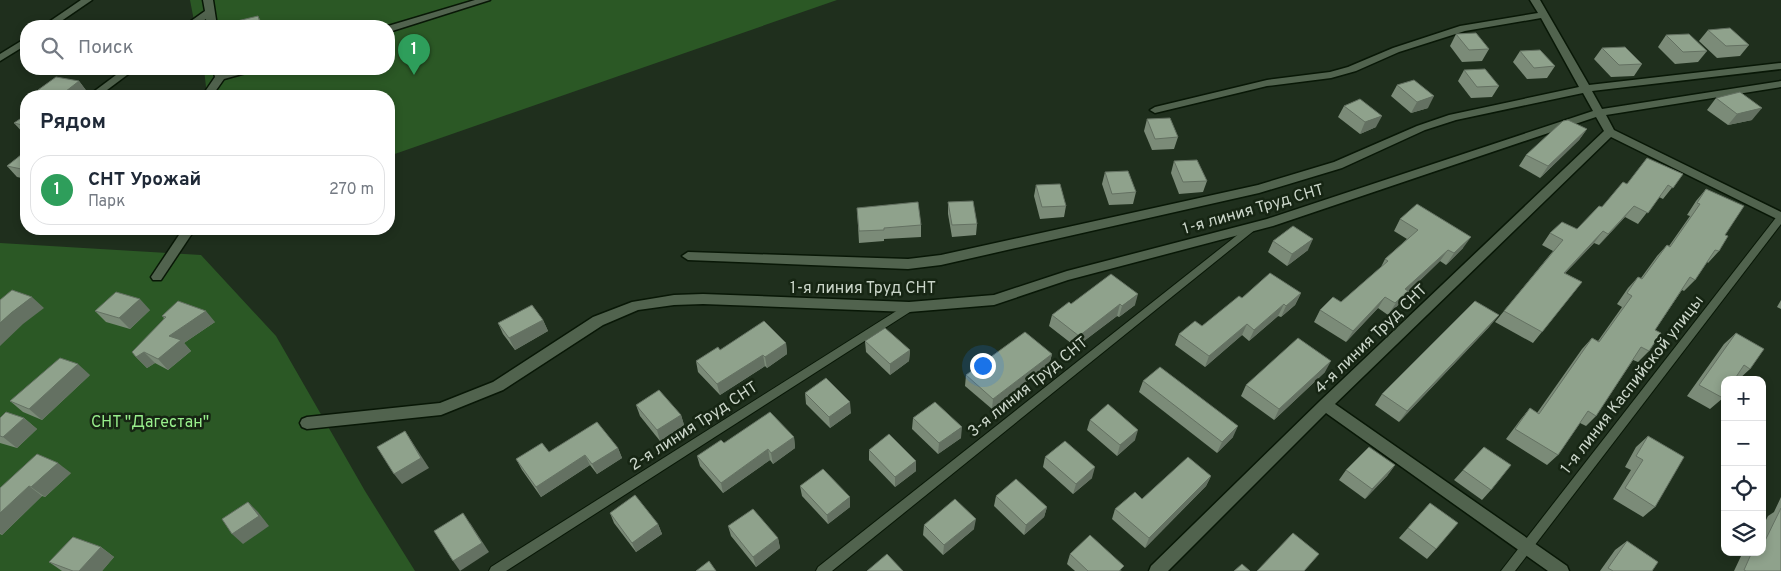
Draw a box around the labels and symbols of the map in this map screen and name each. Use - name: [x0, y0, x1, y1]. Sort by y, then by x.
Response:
- pin: 1: [398, 34, 430, 75]
- street label: 1-я линия Труд СНТ: [1181, 180, 1327, 240]
- street label: 1-я линия Труд СНТ: [790, 279, 936, 299]
- street label: 4-я линия Труд СНТ: [1311, 280, 1432, 398]
- street label: 1-я линия Каспийской улицы: [1557, 292, 1709, 479]
- street label: 3-я линия Труд СНТ: [964, 333, 1092, 442]
- your location: [970, 353, 996, 379]
- street label: 2-я линия Труд СНТ: [626, 378, 762, 476]
- park label: СНТ "Дагестан": [91, 413, 209, 433]

